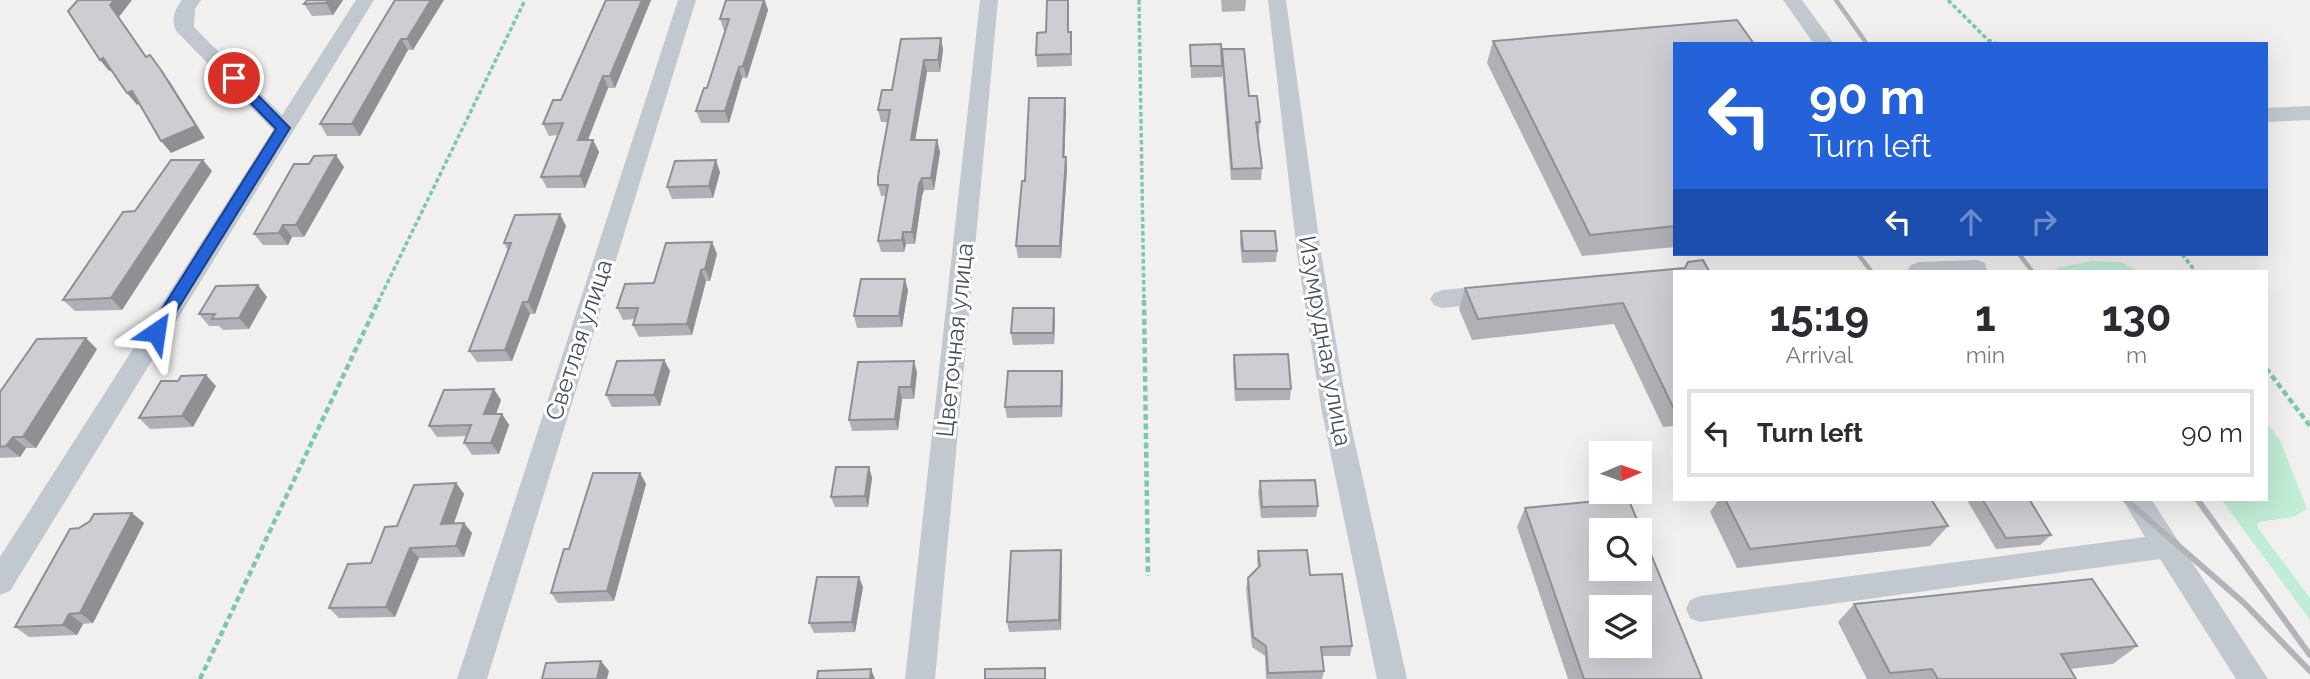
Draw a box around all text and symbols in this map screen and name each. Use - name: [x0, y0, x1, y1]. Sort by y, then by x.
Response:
- pin: [204, 48, 264, 108]
- icon: arrive: [215, 59, 253, 97]
- text: 90 m: [1809, 68, 1925, 125]
- icon: left: [1694, 70, 1785, 161]
- text: Turn left: [1809, 127, 1931, 164]
- icon: left: [1879, 203, 1917, 241]
- icon: ahead: [1952, 203, 1990, 241]
- icon: right: [2025, 203, 2063, 241]
- street label: Изумрудная улица: [1293, 233, 1358, 448]
- street label: Цветочная улица: [930, 241, 979, 439]
- street label: Светлая улица: [539, 256, 618, 424]
- text: 15:19: [1769, 292, 1869, 341]
- text: 1: [1975, 292, 1996, 341]
- text: 130: [2102, 292, 2172, 341]
- position arrow: [119, 295, 193, 369]
- text: Arrival: [1786, 341, 1853, 368]
- text: min: [1966, 341, 2005, 368]
- text: m: [2126, 341, 2147, 368]
- icon: left: [1698, 414, 1736, 452]
- text: Turn left: [1757, 418, 1863, 448]
- text: 90 m: [2181, 418, 2243, 448]
- north arrow: [1589, 441, 1652, 504]
- map controls: [1589, 441, 1652, 658]
- button: search: [1589, 518, 1652, 581]
- button: layers: [1589, 595, 1652, 658]

